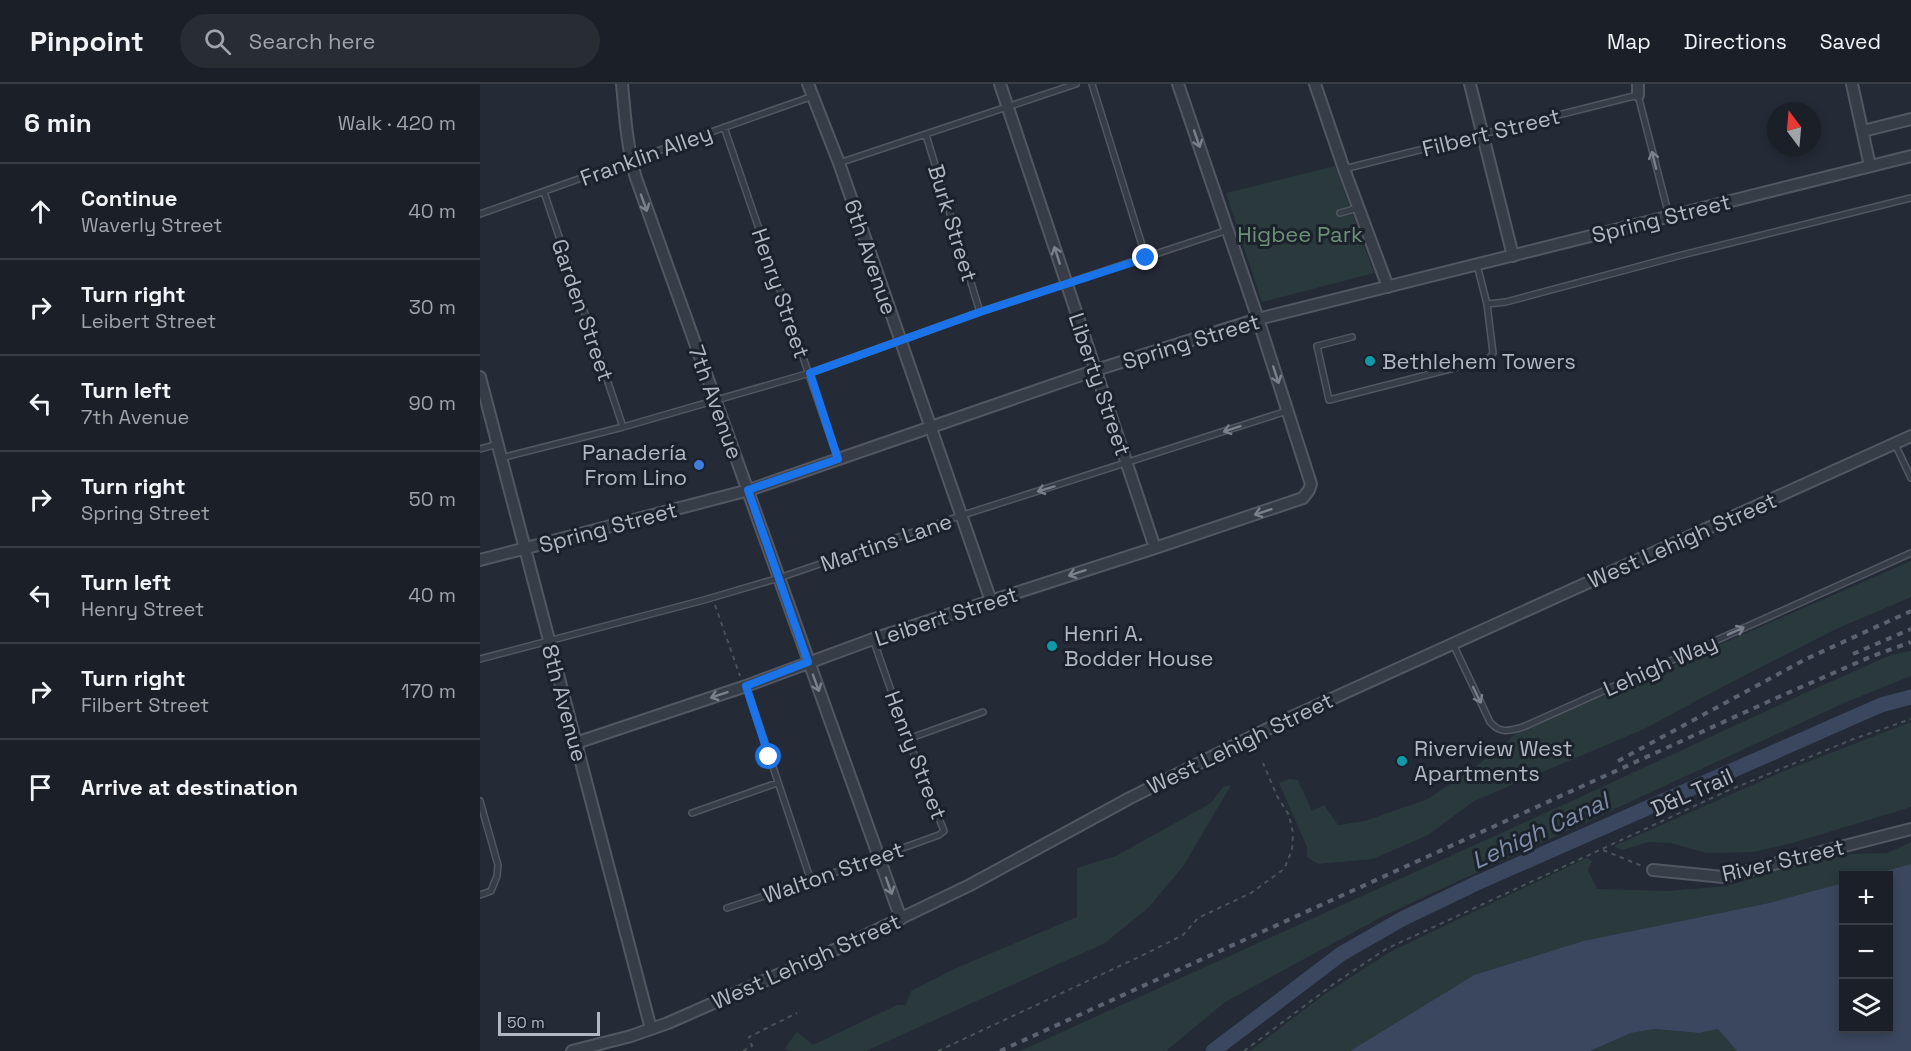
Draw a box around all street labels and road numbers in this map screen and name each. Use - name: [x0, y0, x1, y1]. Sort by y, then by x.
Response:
- street label: Filbert Street: [1419, 101, 1563, 163]
- street label: Franklin Alley: [576, 118, 716, 192]
- street label: Burk Street: [922, 161, 984, 285]
- street label: Spring Street: [1589, 187, 1733, 249]
- street label: 6th Avenue: [838, 196, 904, 318]
- street label: Henry Street: [746, 224, 816, 362]
- street label: Garden Street: [546, 235, 620, 385]
- street label: Spring Street: [1119, 307, 1263, 375]
- street label: Liberty Street: [1062, 309, 1138, 459]
- street label: 7th Avenue: [682, 341, 750, 463]
- street label: West Lehigh Street: [1583, 486, 1781, 594]
- street label: Spring Street: [536, 495, 680, 559]
- street label: Martins Lane: [816, 506, 956, 578]
- street label: Leibert Street: [871, 580, 1021, 652]
- street label: Lehigh Way: [1599, 627, 1721, 703]
- street label: 8th Avenue: [536, 641, 594, 765]
- street label: West Lehigh Street: [1142, 686, 1338, 800]
- street label: Henry Street: [879, 687, 953, 823]
- street label: D&L Trail: [1647, 762, 1737, 822]
- street label: River Street: [1719, 832, 1847, 888]
- street label: Walton Street: [759, 835, 907, 909]
- street label: West Lehigh Street: [707, 907, 905, 1015]

